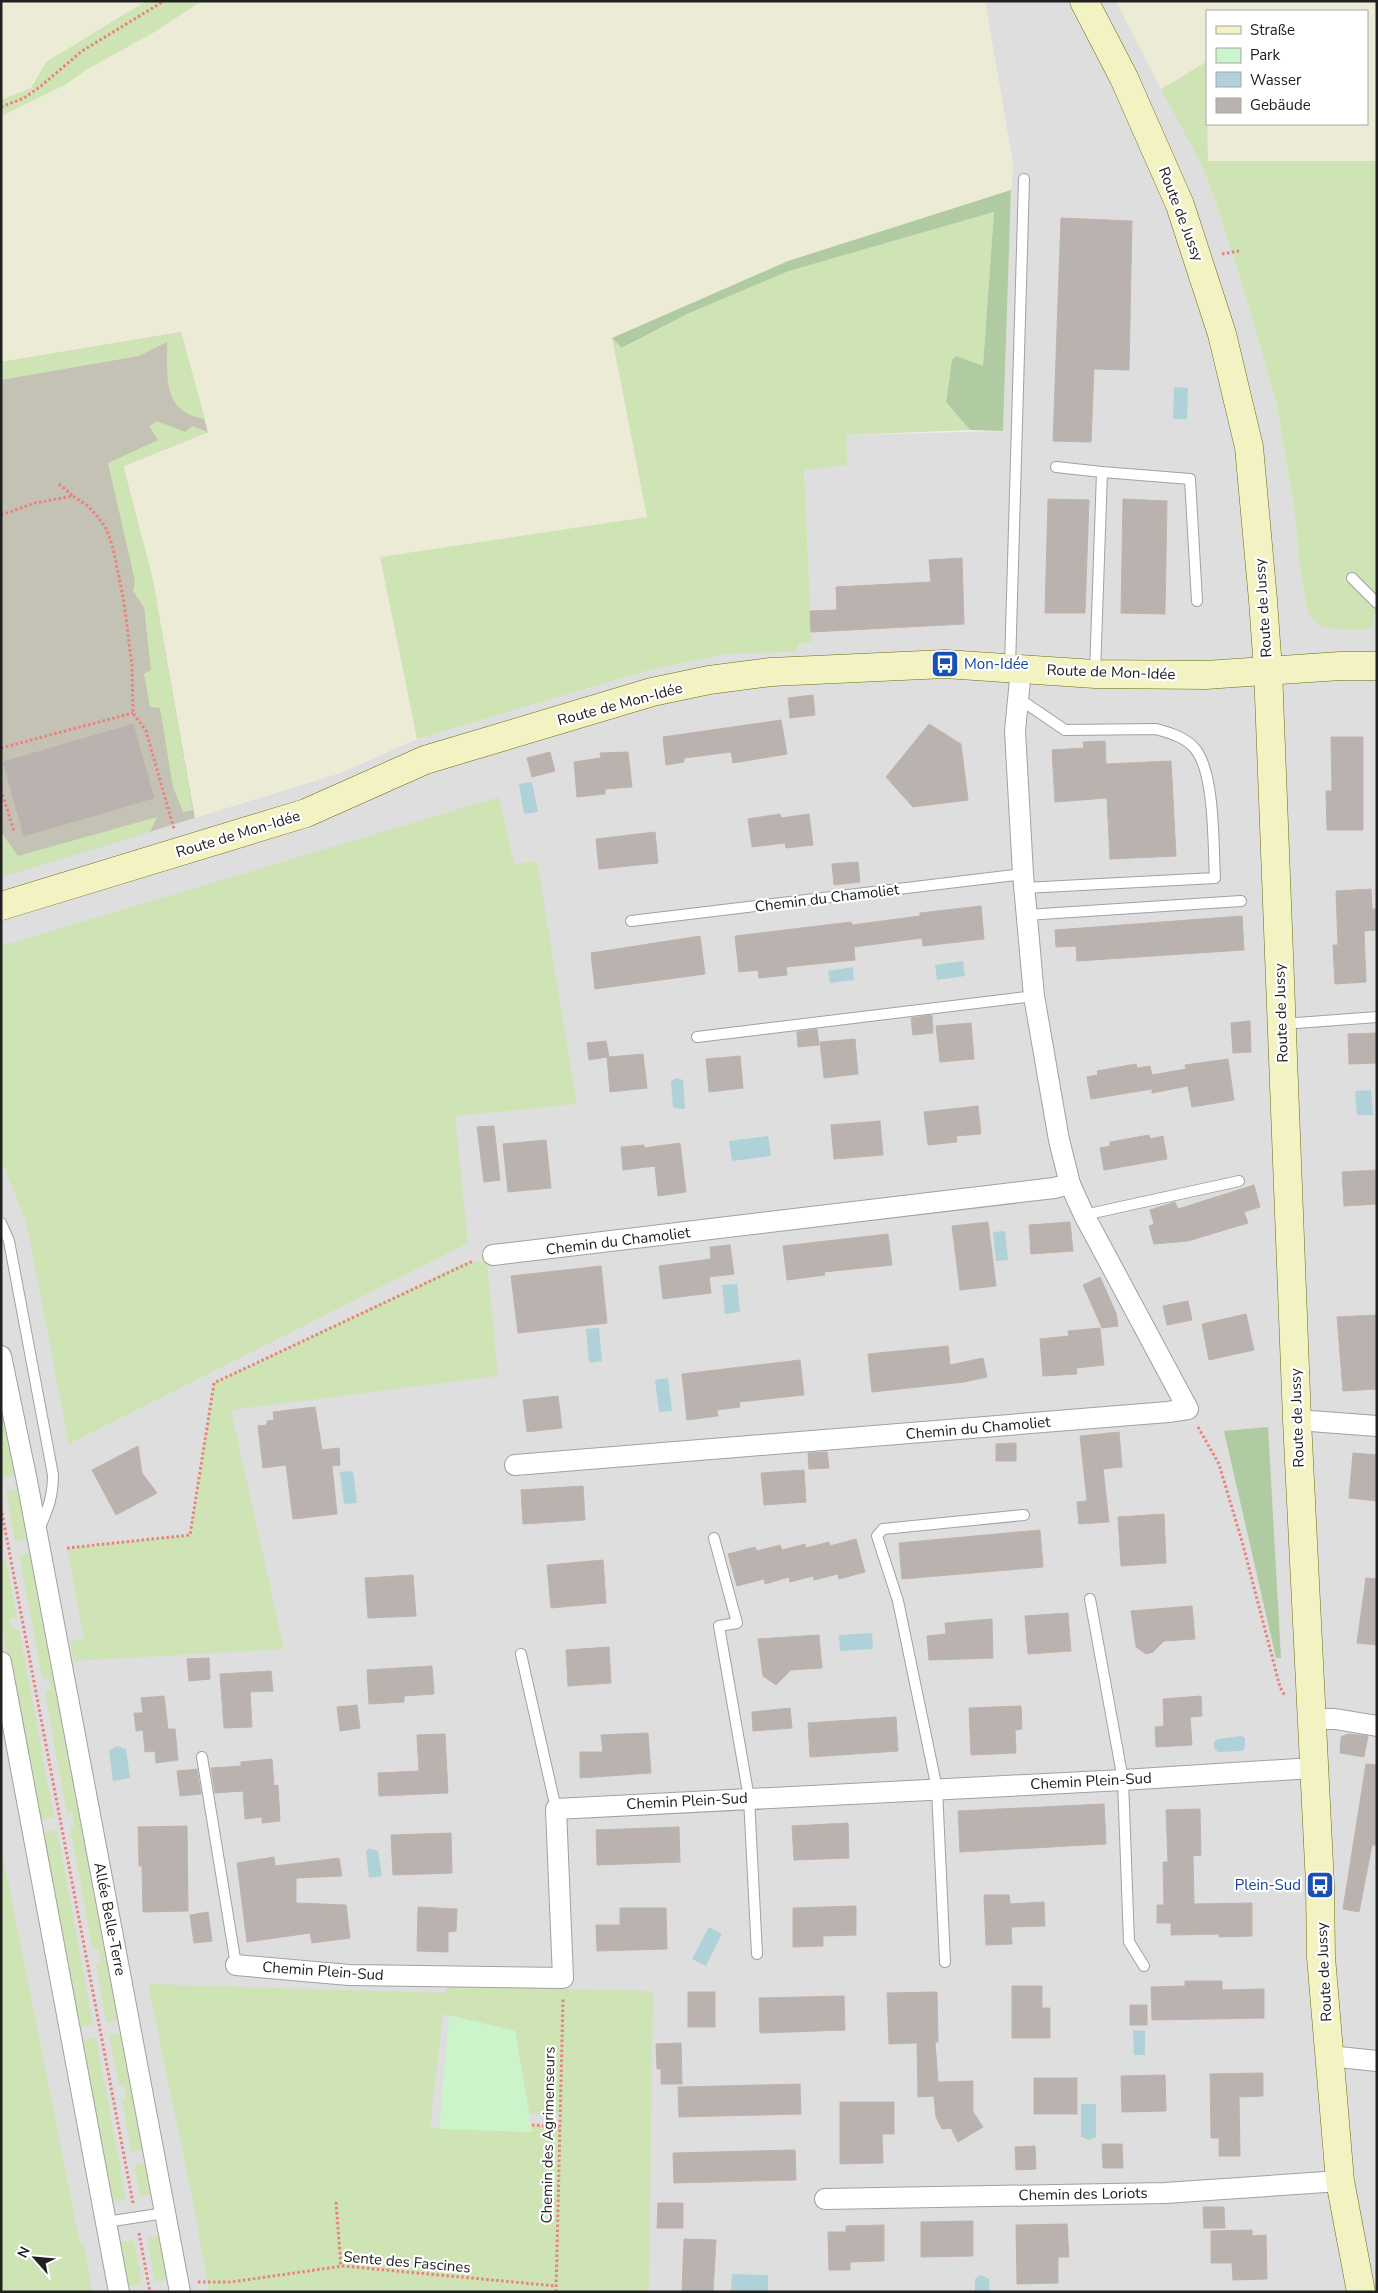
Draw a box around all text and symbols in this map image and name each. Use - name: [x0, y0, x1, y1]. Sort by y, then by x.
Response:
- legend: [1206, 10, 1368, 125]
- text: Straße: [1250, 20, 1295, 40]
- text: Park: [1250, 45, 1280, 65]
- text: Wasser: [1250, 70, 1302, 90]
- text: Gebäude: [1250, 95, 1311, 115]
- street label: Route de Jussy: [1154, 164, 1208, 264]
- street label: Route de Jussy: [1250, 557, 1276, 658]
- bus stop icon: Mon-Idée: [930, 649, 960, 679]
- place label: Mon-Idée: [964, 654, 1029, 674]
- street label: Route de Mon-Idée: [1046, 660, 1176, 684]
- street label: Route de Mon-Idée: [555, 678, 685, 730]
- street label: Route de Mon-Idée: [173, 806, 303, 862]
- street label: Chemin du Chamoliet: [754, 879, 901, 917]
- street label: Route de Jussy: [1269, 963, 1293, 1063]
- street label: Chemin du Chamoliet: [545, 1222, 692, 1260]
- street label: Route de Jussy: [1285, 1368, 1309, 1468]
- street label: Chemin du Chamoliet: [905, 1412, 1052, 1444]
- street label: Chemin Plein-Sud: [1030, 1768, 1152, 1794]
- street label: Chemin Plein-Sud: [626, 1788, 748, 1814]
- street label: Allée Belle-Terre: [89, 1861, 131, 1977]
- bus stop icon: Plein-Sud: [1305, 1870, 1335, 1900]
- place label: Plein-Sud: [1235, 1875, 1301, 1895]
- street label: Route de Jussy: [1311, 1922, 1337, 2022]
- street label: Chemin Plein-Sud: [262, 1957, 384, 1985]
- street label: Chemin des Agrimenseurs: [536, 2046, 560, 2224]
- street label: Chemin des Loriots: [1018, 2183, 1148, 2205]
- north arrow: [10, 2233, 60, 2283]
- text: N: [13, 2243, 35, 2261]
- street label: Sente des Fascines: [342, 2246, 472, 2278]

